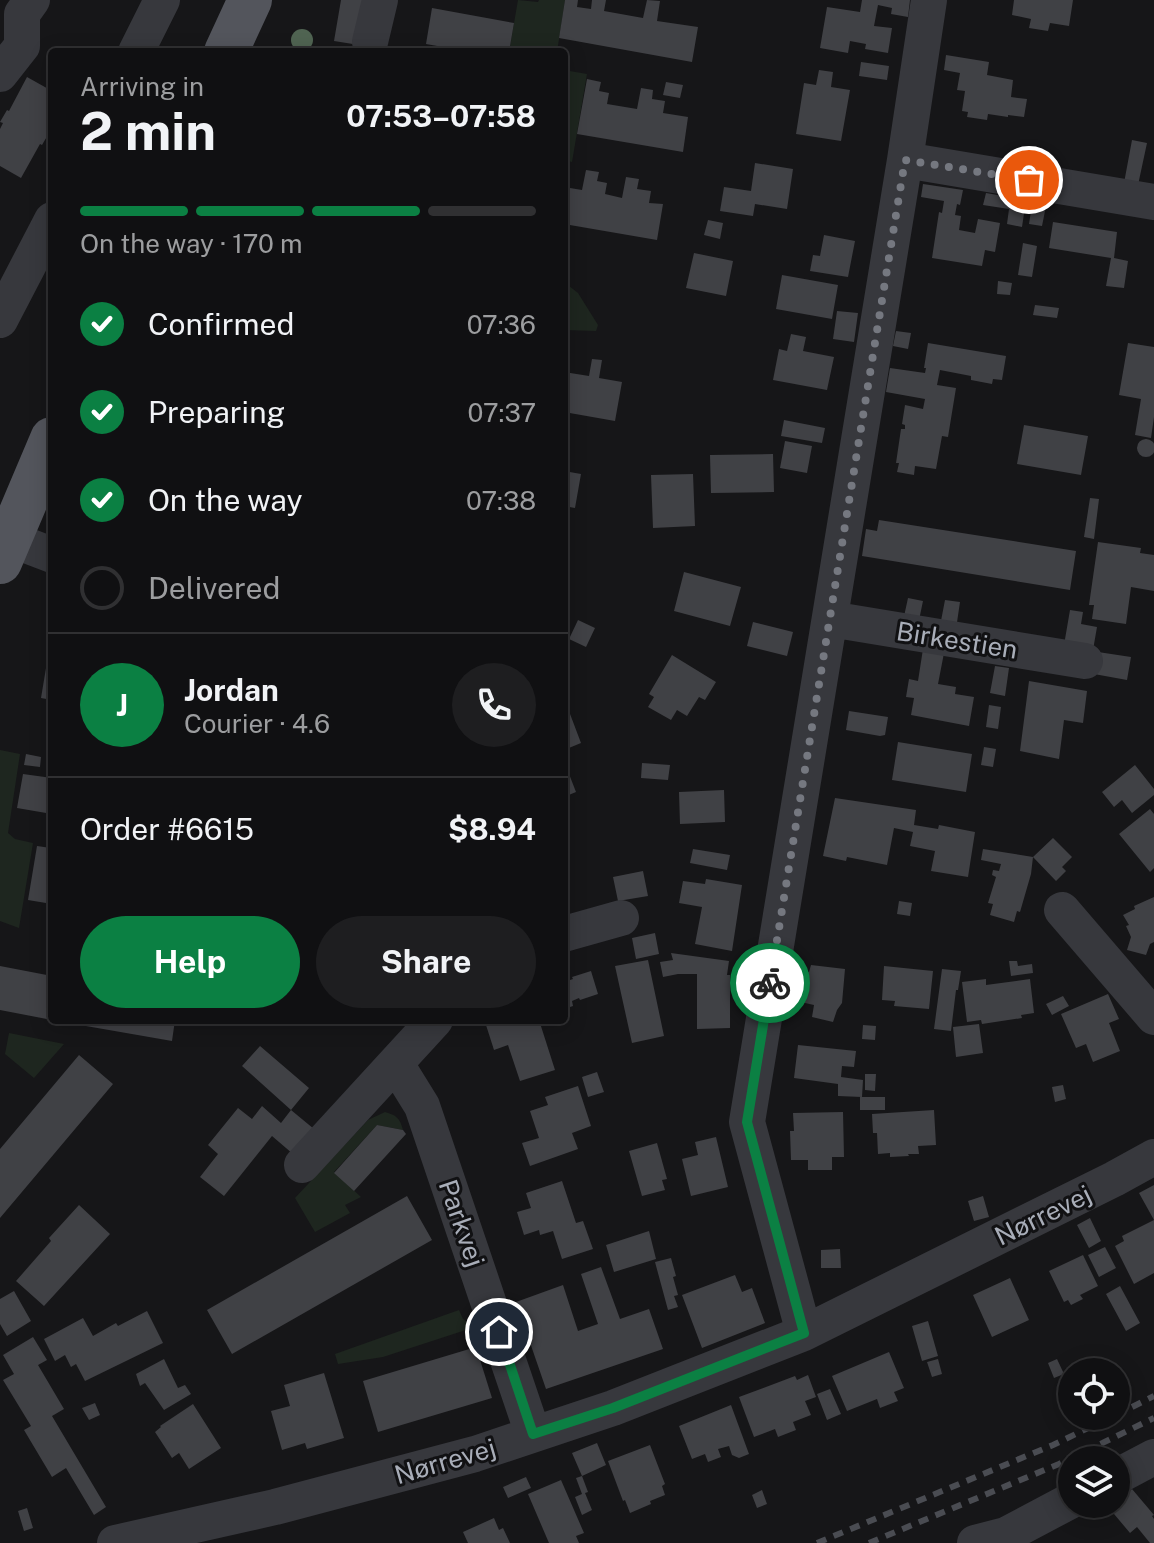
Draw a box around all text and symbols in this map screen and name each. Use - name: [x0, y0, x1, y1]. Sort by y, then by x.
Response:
- text: Arriving in: [80, 71, 204, 102]
- text: 07:53–07:58: [346, 98, 536, 134]
- text: 2 min: [80, 101, 216, 162]
- pin: [995, 146, 1063, 214]
- icon: bag: [1007, 158, 1051, 202]
- text: On the way · 170 m: [80, 228, 303, 259]
- icon: check: [80, 302, 124, 346]
- text: Confirmed: [148, 306, 294, 342]
- text: 07:36: [467, 309, 536, 340]
- icon: check: [80, 390, 124, 434]
- text: Preparing: [148, 394, 285, 430]
- text: 07:37: [468, 397, 536, 428]
- icon: check: [80, 478, 124, 522]
- text: On the way: [148, 482, 302, 518]
- text: 07:38: [466, 485, 536, 516]
- text: Delivered: [148, 570, 280, 606]
- street label: Birkestien: [894, 615, 1020, 665]
- button: phone: [452, 663, 536, 747]
- text: Jordan: [184, 672, 279, 708]
- text: J: [116, 687, 128, 723]
- text: Courier · 4.6: [184, 708, 330, 739]
- text: Order #6615: [80, 811, 254, 847]
- text: $8.94: [448, 811, 536, 847]
- button: Help: [80, 916, 300, 1008]
- button: Share: [316, 916, 536, 1008]
- courier: [730, 943, 810, 1023]
- icon: bike: [748, 961, 792, 1005]
- street label: Parkvej: [433, 1175, 491, 1271]
- street label: Nørrevej: [990, 1178, 1096, 1252]
- pin: [465, 1298, 533, 1366]
- icon: home: [477, 1310, 521, 1354]
- map controls: [1058, 1358, 1130, 1518]
- button: locate: [1058, 1358, 1130, 1430]
- street label: Nørrevej: [391, 1432, 499, 1490]
- button: layers: [1058, 1446, 1130, 1518]

